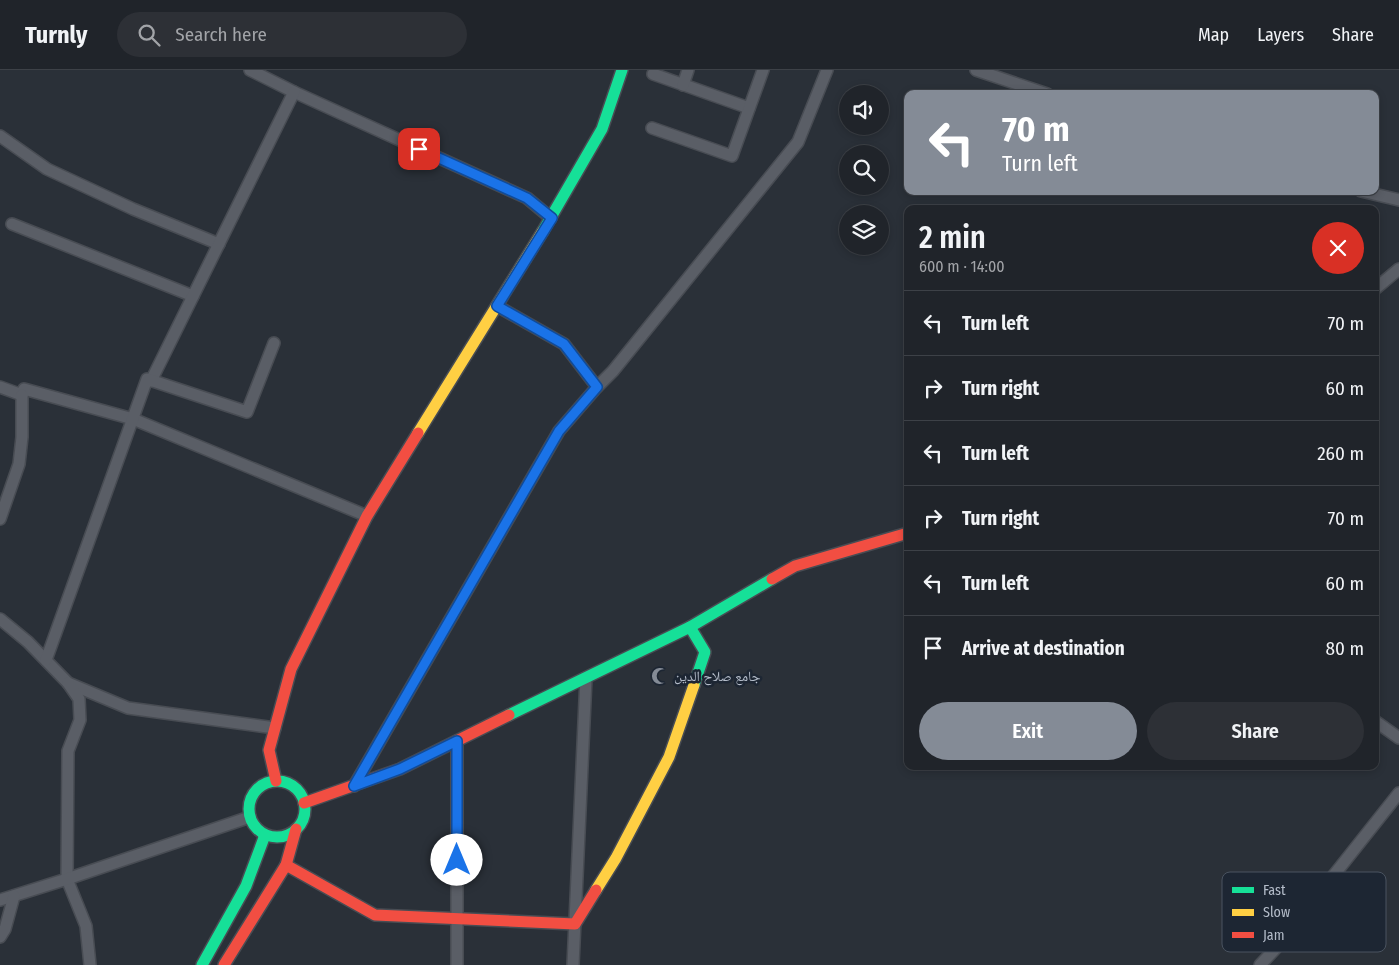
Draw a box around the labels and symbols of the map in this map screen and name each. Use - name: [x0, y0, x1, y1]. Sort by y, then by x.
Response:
- pin: [398, 128, 440, 170]
- mosque icon: جامع صلاح الدين: [650, 666, 670, 686]
- place label: جامع صلاح الدين: [674, 668, 761, 686]
- position arrow: [430, 833, 482, 885]
- legend: [1222, 872, 1386, 952]
- text: Fast: [1263, 882, 1286, 899]
- text: Slow: [1263, 904, 1290, 921]
- text: Jam: [1263, 927, 1284, 944]

